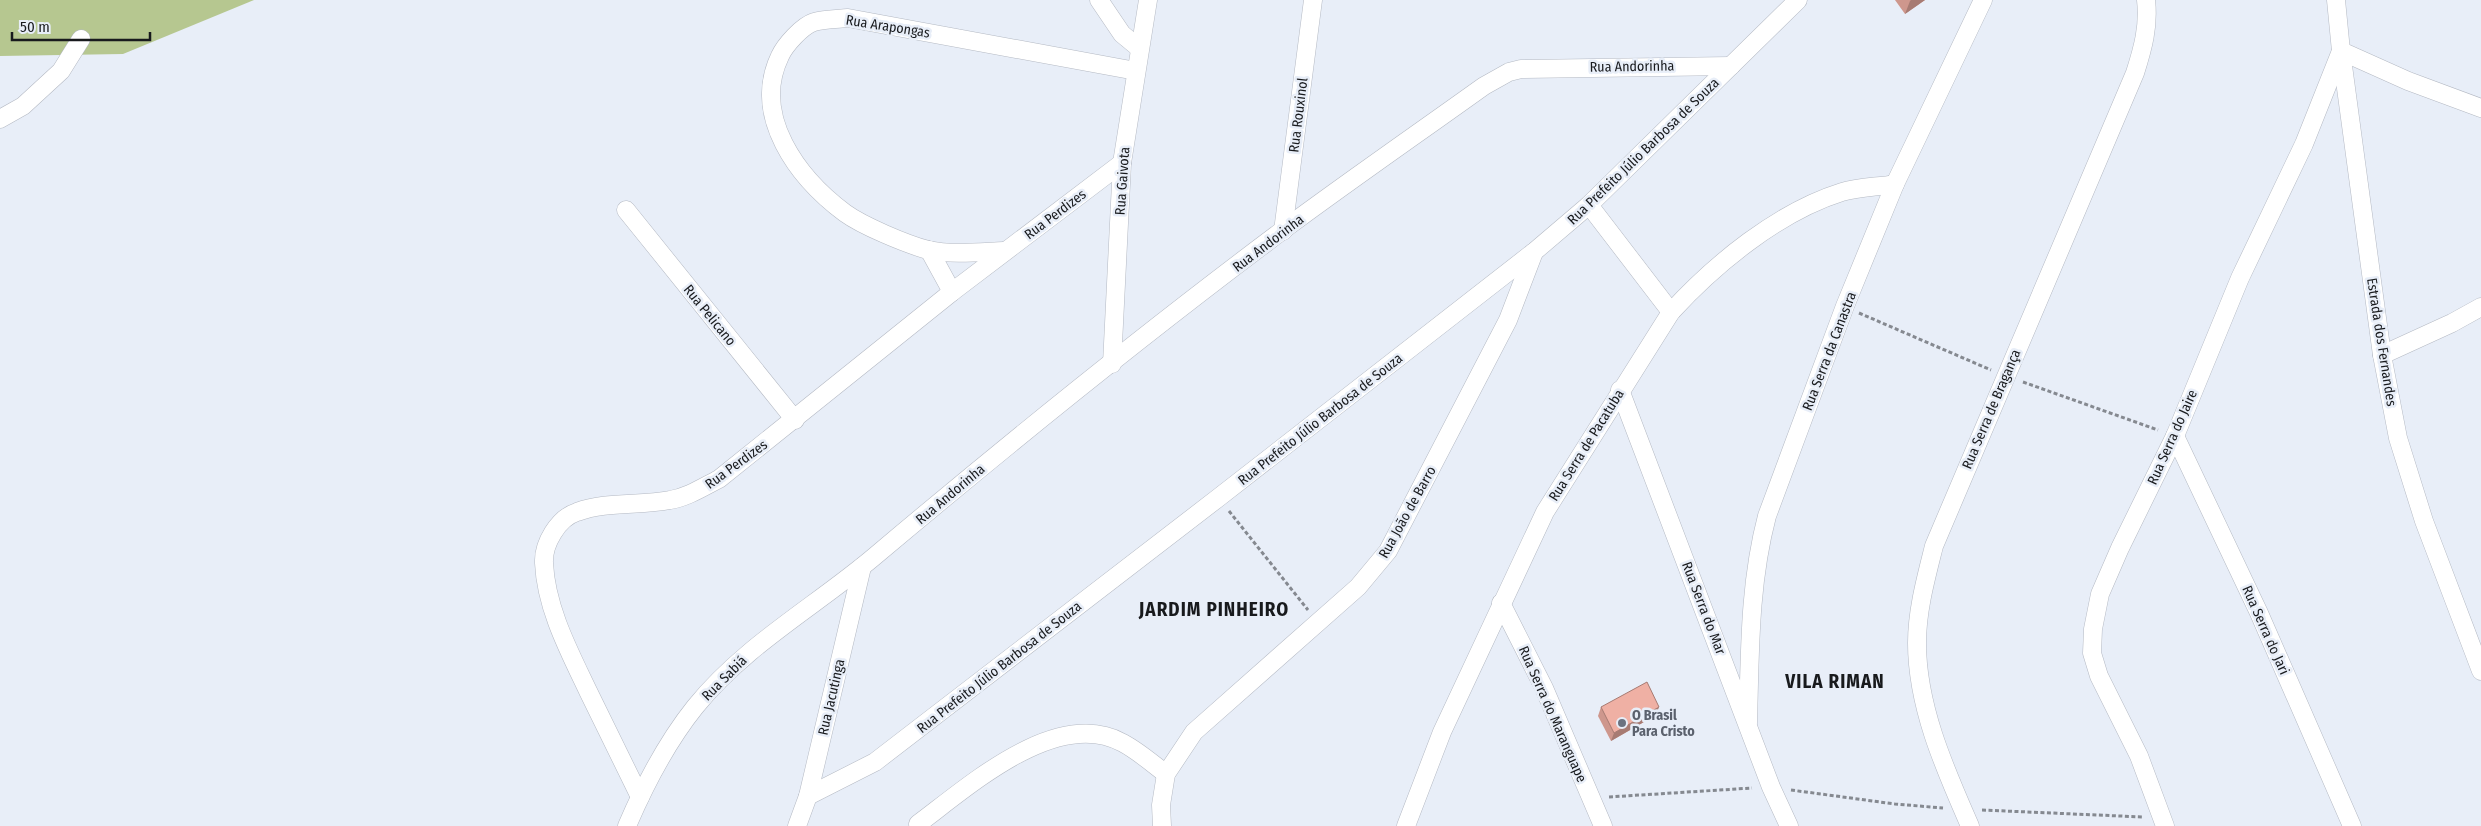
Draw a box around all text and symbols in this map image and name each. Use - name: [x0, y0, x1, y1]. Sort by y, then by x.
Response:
- scale bar: [12, 10, 150, 42]
- street label: Rua Arapongas: [845, 11, 931, 42]
- text: 50 m: [20, 18, 50, 36]
- street label: Rua Andorinha: [1589, 57, 1675, 76]
- street label: Rua Prefeito Júlio Barbosa de Souza: [1564, 74, 1723, 228]
- street label: Rua Rouxinol: [1285, 76, 1312, 153]
- street label: Rua Gaivota: [1112, 146, 1133, 216]
- street label: Rua Perdizes: [1021, 186, 1089, 243]
- street label: Rua Andorinha: [1229, 211, 1307, 276]
- street label: Estrada dos Fernandes: [2363, 277, 2400, 407]
- street label: Rua Pelicano: [680, 281, 739, 349]
- street label: Rua Serra da Canastra: [1799, 289, 1860, 413]
- street label: Rua Serra de Bragança: [1959, 347, 2024, 472]
- street label: Rua Prefeito Júlio Barbosa de Souza: [1235, 350, 1406, 489]
- street label: Rua Serra de Pacatuba: [1545, 386, 1628, 504]
- street label: Rua Serra do Jaire: [2144, 387, 2201, 487]
- street label: Rua Perdizes: [702, 436, 771, 493]
- street label: Rua Andorinha: [912, 461, 988, 528]
- street label: Rua João de Barro: [1375, 463, 1440, 561]
- street label: Rua Serra do Mar: [1678, 559, 1729, 657]
- street label: Rua Serra do Jari: [2238, 583, 2293, 677]
- street label: Rua Prefeito Júlio Barbosa de Souza: [914, 598, 1085, 737]
- district label: JARDIM PINHEIRO: [1138, 598, 1289, 621]
- street label: Rua Serra do Maranguape: [1515, 644, 1590, 785]
- street label: Rua Sabiá: [698, 652, 751, 704]
- street label: Rua Jacutinga: [814, 657, 849, 737]
- district label: VILA RIMAN: [1784, 670, 1885, 693]
- place label: O Brasil Para Cristo: [1632, 707, 1695, 740]
- marker: O Brasil Para Cristo: [1616, 717, 1628, 729]

